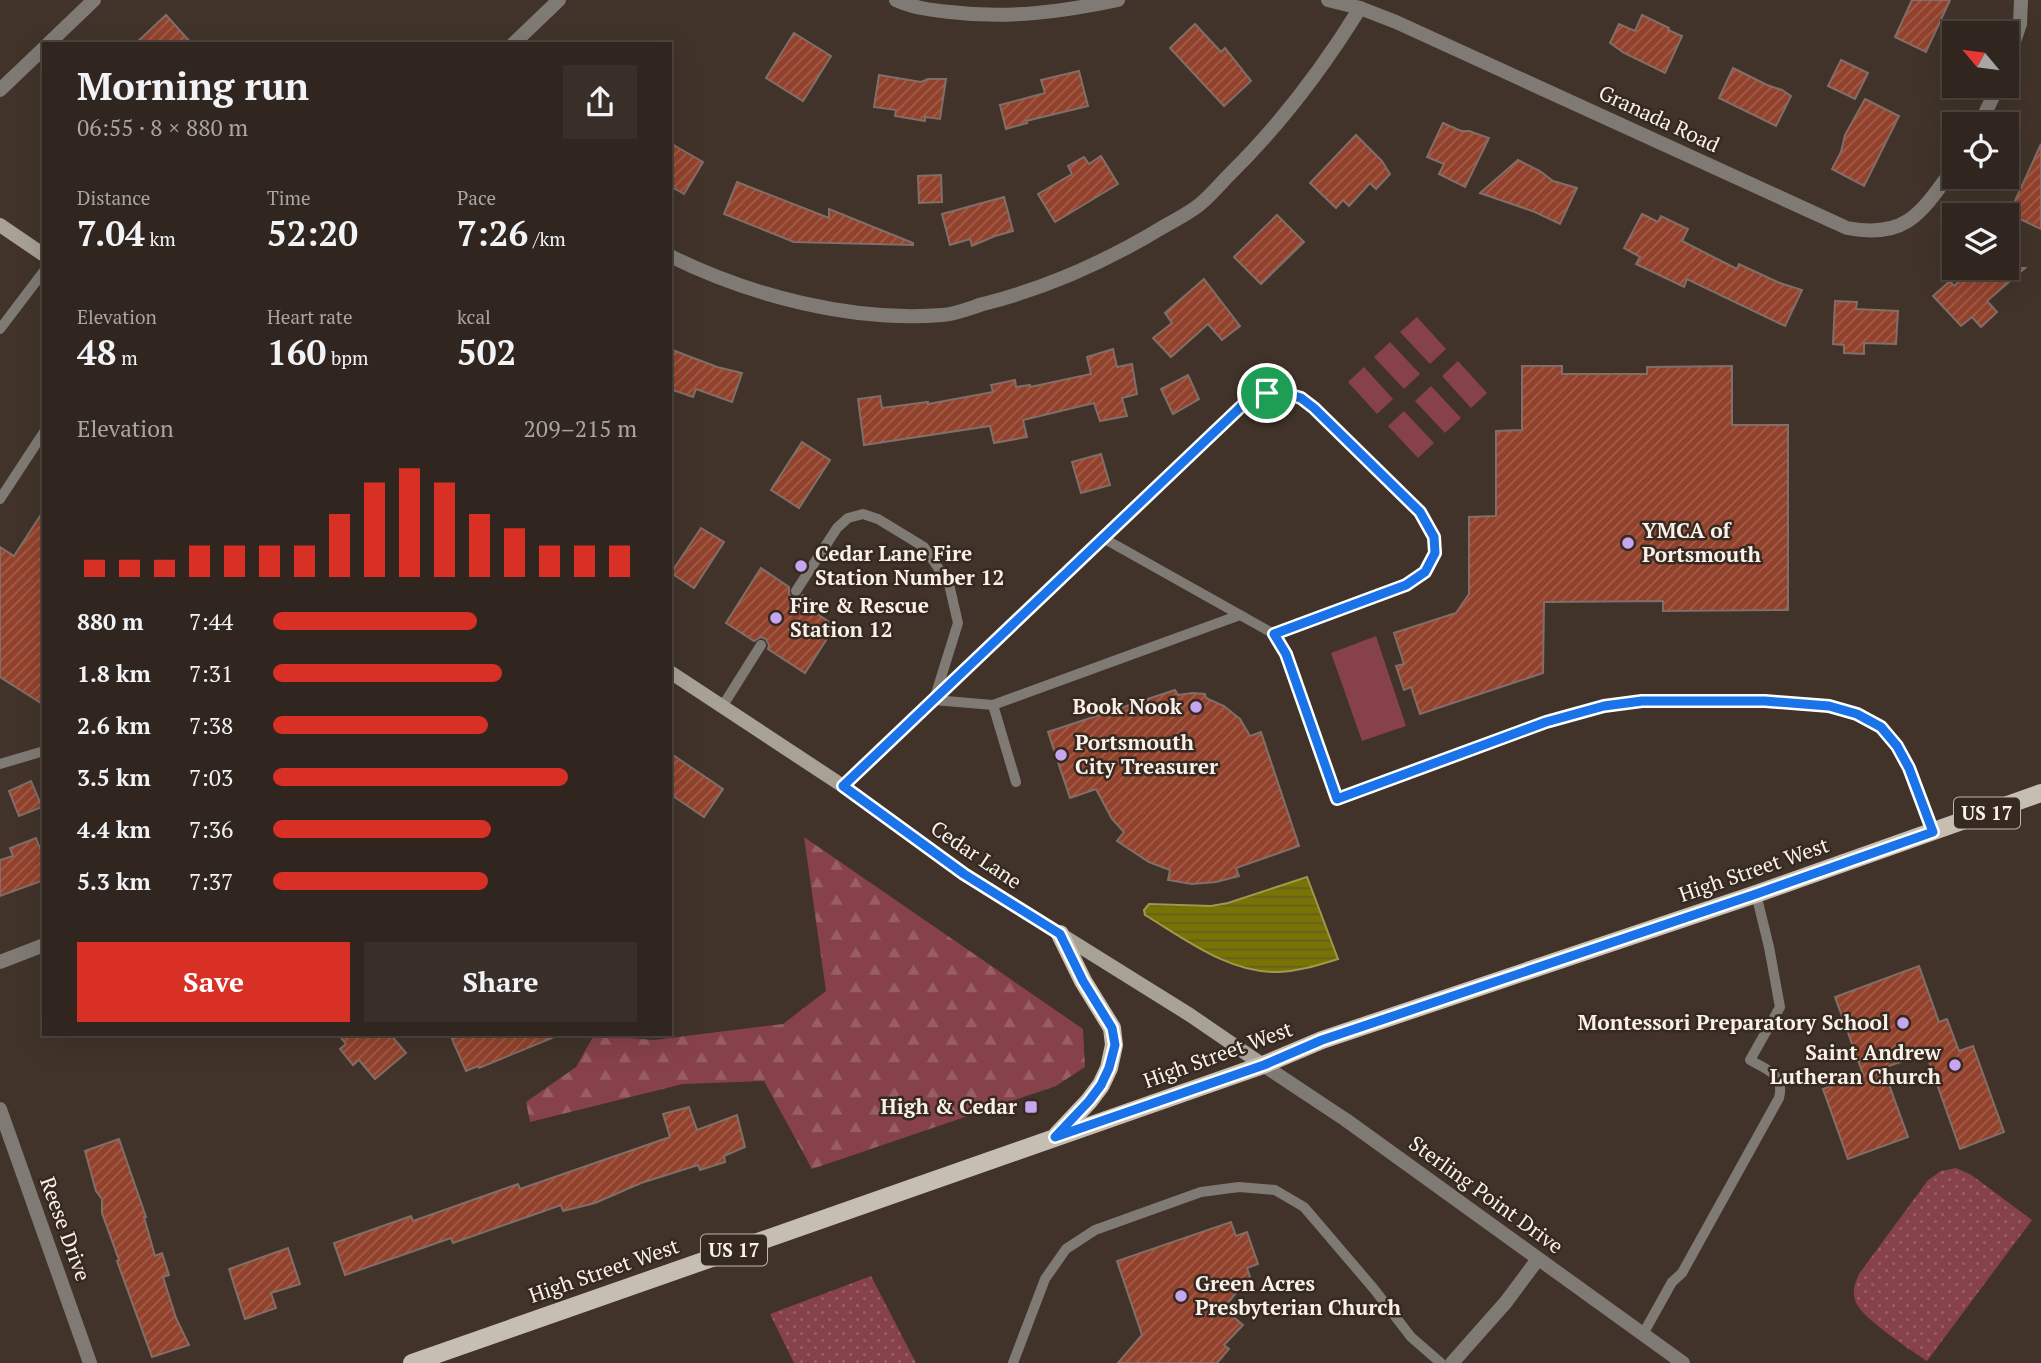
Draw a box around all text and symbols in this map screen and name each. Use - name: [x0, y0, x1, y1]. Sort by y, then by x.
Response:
- north arrow: [1942, 21, 2020, 98]
- map controls: [1942, 21, 2019, 280]
- text: Morning run: [77, 61, 309, 111]
- button: share: [563, 65, 637, 139]
- street label: Granada Road: [1594, 78, 1725, 158]
- text: 06:55 · 8 × 880 m: [77, 112, 248, 143]
- button: locate: [1942, 112, 2019, 189]
- text: Distance: [77, 185, 150, 210]
- text: Time: [267, 185, 310, 210]
- text: Pace: [457, 185, 496, 210]
- button: layers: [1942, 203, 2019, 280]
- text: 7.04: [77, 210, 145, 256]
- text: 52:20: [267, 210, 358, 256]
- text: 7:26: [457, 210, 528, 256]
- text: km: [145, 226, 176, 251]
- text: /km: [528, 226, 566, 251]
- text: Elevation: [77, 304, 157, 329]
- text: Heart rate: [267, 304, 352, 329]
- text: kcal: [457, 304, 491, 329]
- text: 48: [77, 329, 117, 375]
- text: 160: [267, 329, 326, 375]
- text: 502: [457, 329, 516, 375]
- text: m: [117, 345, 138, 370]
- text: bpm: [326, 345, 368, 370]
- pin: [1237, 363, 1297, 423]
- icon: arrive: [1248, 374, 1286, 412]
- text: Elevation: [77, 413, 174, 444]
- text: 209–215 m: [524, 413, 637, 444]
- place label: YMCA of Portsmouth: [1642, 516, 1762, 568]
- marker: YMCA of Portsmouth: [1620, 535, 1636, 551]
- place label: Cedar Lane Fire Station Number 12: [815, 539, 1004, 591]
- marker: Cedar Lane Fire Station Number 12: [793, 558, 809, 574]
- place label: Fire & Rescue Station 12: [790, 591, 929, 643]
- text: 880 m: [77, 606, 143, 637]
- text: 7:44: [189, 606, 233, 637]
- marker: Fire & Rescue Station 12: [768, 610, 784, 626]
- text: 1.8 km: [77, 658, 151, 689]
- text: 7:31: [189, 658, 233, 689]
- place label: Book Nook: [1072, 692, 1183, 720]
- marker: Book Nook: [1188, 699, 1204, 715]
- text: 2.6 km: [77, 710, 151, 741]
- text: 7:38: [189, 710, 233, 741]
- place label: Portsmouth City Treasurer: [1075, 728, 1218, 780]
- marker: Portsmouth City Treasurer: [1053, 747, 1069, 763]
- text: 3.5 km: [77, 762, 151, 793]
- text: 7:03: [189, 762, 233, 793]
- road number: US 17: [1954, 798, 2020, 828]
- street label: Cedar Lane: [926, 813, 1028, 895]
- text: 4.4 km: [77, 814, 151, 845]
- text: 7:36: [189, 814, 233, 845]
- street label: High Street West: [1675, 830, 1833, 908]
- text: 5.3 km: [77, 866, 151, 897]
- text: 7:37: [189, 866, 233, 897]
- button: Save: [77, 942, 350, 1022]
- button: Share: [364, 942, 637, 1022]
- place label: Montessori Preparatory School: [1578, 1008, 1889, 1036]
- street label: High Street West: [1139, 1014, 1296, 1094]
- marker: Montessori Preparatory School: [1895, 1015, 1911, 1031]
- place label: Saint Andrew Lutheran Church: [1770, 1038, 1942, 1090]
- marker: Saint Andrew Lutheran Church: [1947, 1057, 1963, 1073]
- place label: High & Cedar: [881, 1092, 1017, 1120]
- marker: High & Cedar: [1023, 1099, 1039, 1115]
- street label: Sterling Point Drive: [1404, 1129, 1569, 1260]
- street label: Reese Drive: [34, 1173, 98, 1285]
- street label: High Street West: [525, 1231, 683, 1309]
- road number: US 17: [701, 1234, 767, 1266]
- place label: Green Acres Presbyterian Church: [1195, 1269, 1401, 1321]
- marker: Green Acres Presbyterian Church: [1173, 1288, 1189, 1304]

